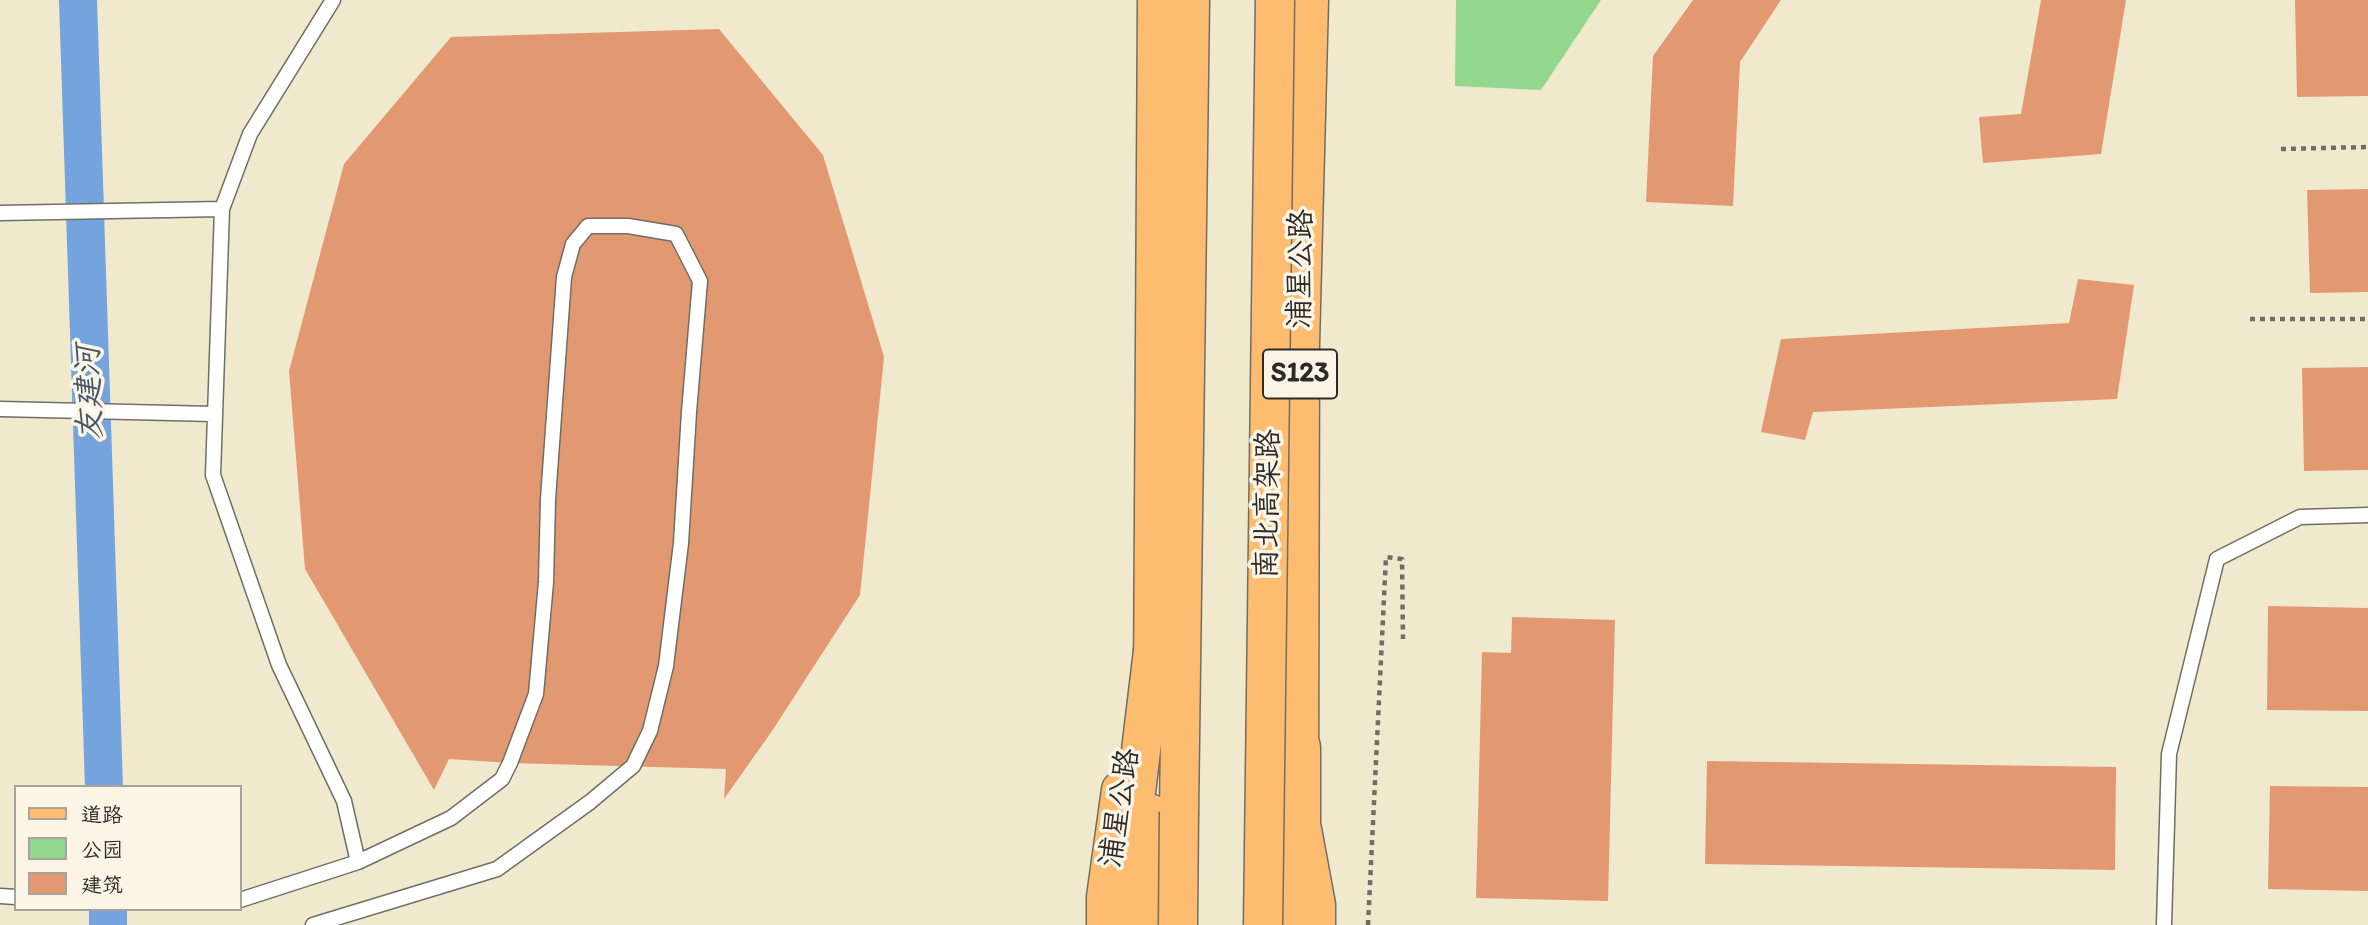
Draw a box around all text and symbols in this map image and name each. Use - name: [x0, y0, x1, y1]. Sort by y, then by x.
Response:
- street label: 浦星公路: [1283, 209, 1321, 329]
- water label: 友建河: [70, 344, 112, 442]
- road number: S123: [1263, 350, 1337, 398]
- street label: 南北高架路: [1250, 429, 1288, 579]
- street label: 浦星公路: [1094, 746, 1148, 870]
- legend: [14, 785, 242, 911]
- text: 道路: [81, 802, 123, 827]
- text: 公园: [81, 837, 123, 862]
- text: 建筑: [81, 872, 123, 897]

